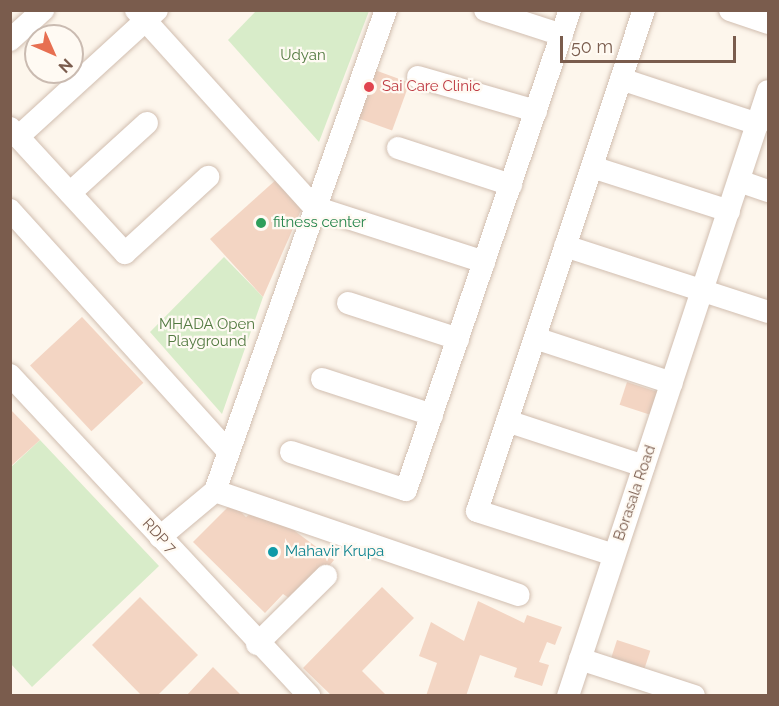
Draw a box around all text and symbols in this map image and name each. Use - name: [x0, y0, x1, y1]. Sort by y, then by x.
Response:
- north arrow: [24, 24, 84, 84]
- scale bar: [563, 24, 738, 62]
- text: 50 m: [571, 36, 613, 57]
- park label: Udyan: [280, 47, 326, 65]
- text: N: [55, 55, 77, 77]
- marker: Sai Care Clinic: [360, 78, 378, 96]
- place label: Sai Care Clinic: [382, 78, 480, 96]
- place label: fitness center: [273, 214, 366, 232]
- marker: fitness center: [254, 216, 268, 230]
- park label: MHADA Open Playground: [159, 315, 255, 350]
- street label: Borasala Road: [610, 443, 660, 543]
- street label: RDP 7: [138, 515, 180, 557]
- place label: Mahavir Krupa: [285, 543, 385, 561]
- marker: Mahavir Krupa: [266, 545, 280, 559]

